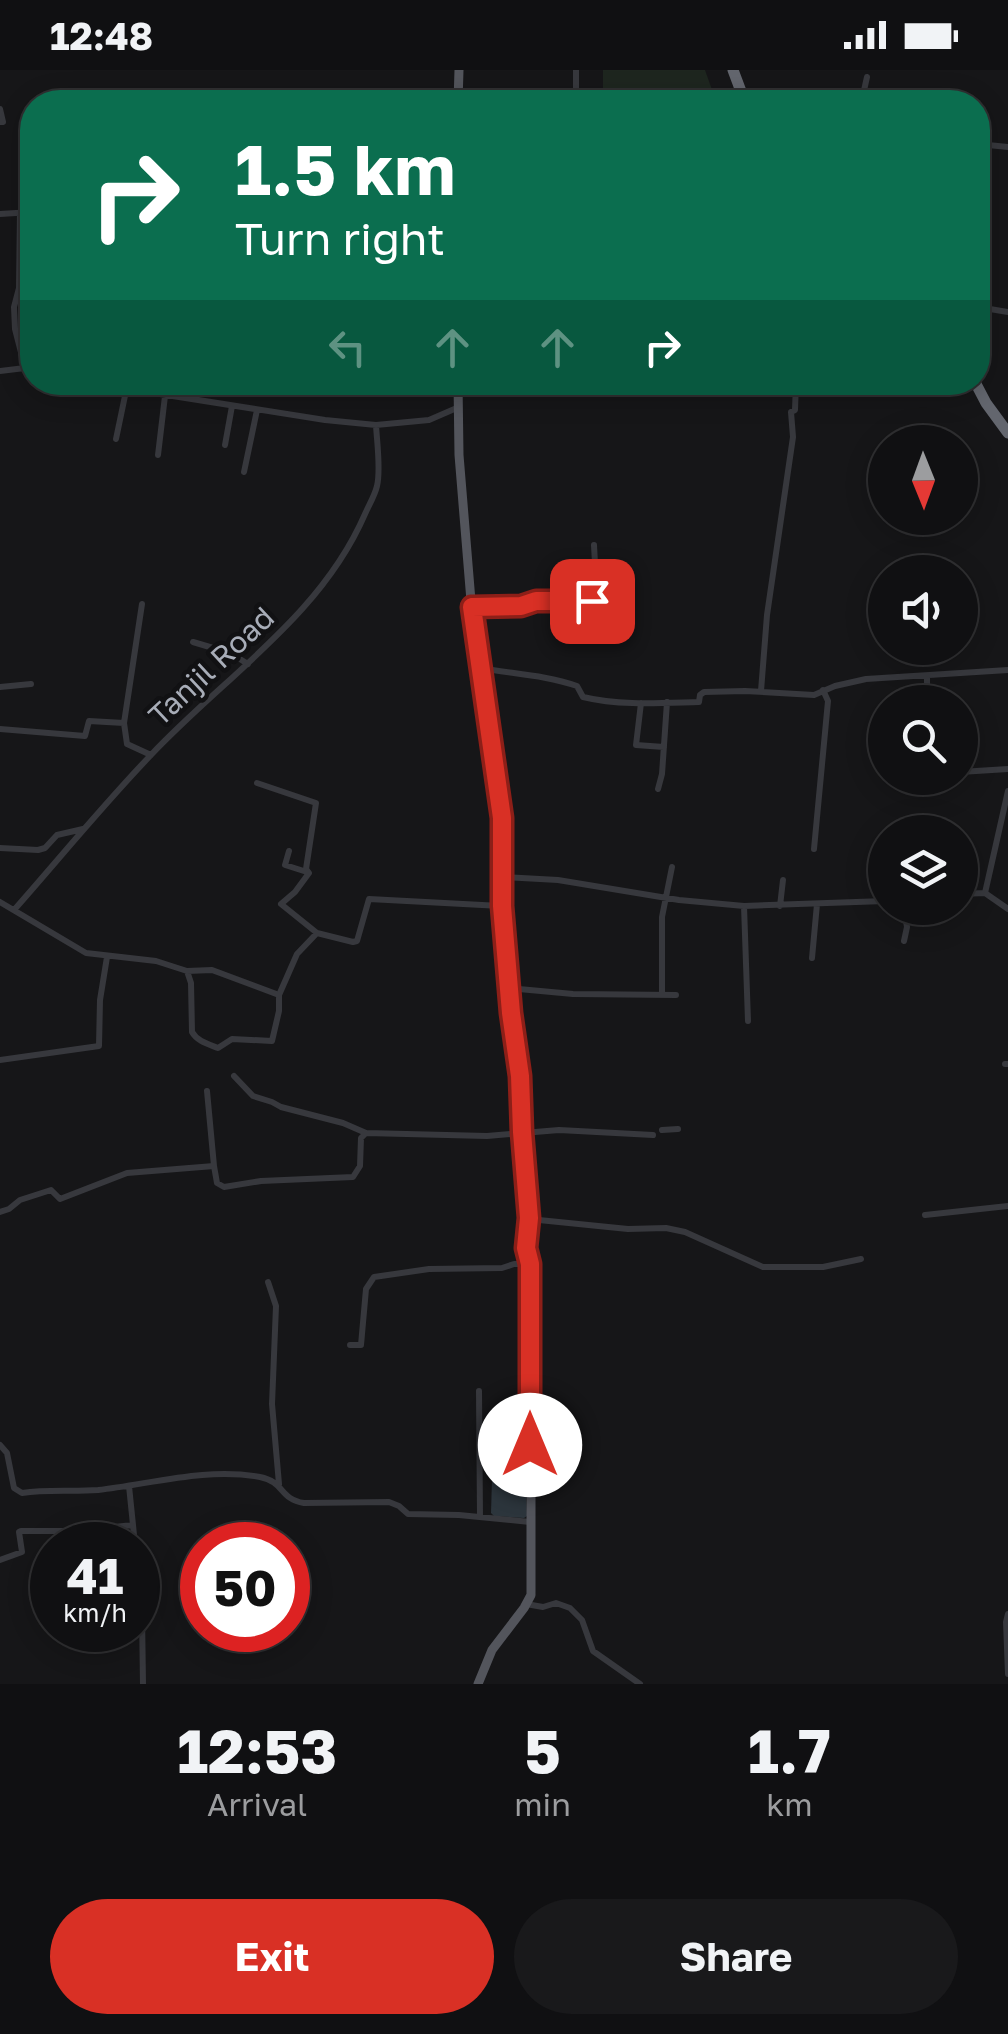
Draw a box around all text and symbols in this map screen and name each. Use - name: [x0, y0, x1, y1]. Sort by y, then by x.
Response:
- text: 12:48: [50, 13, 153, 58]
- text: 1.5 km: [235, 126, 456, 210]
- icon: right: [70, 130, 200, 260]
- text: Turn right: [235, 211, 445, 265]
- icon: left: [320, 320, 375, 375]
- icon: ahead: [425, 320, 480, 375]
- icon: ahead: [530, 320, 585, 375]
- icon: right: [635, 320, 690, 375]
- north arrow: [868, 425, 978, 535]
- map controls: [868, 425, 978, 925]
- button: sound: [868, 555, 978, 665]
- pin: [550, 559, 635, 644]
- icon: arrive: [565, 574, 620, 629]
- street label: Tanjil Road: [141, 599, 281, 733]
- button: search: [868, 685, 978, 795]
- button: layers: [868, 815, 978, 925]
- position arrow: [478, 1393, 582, 1497]
- speed limit sign: 50: [180, 1522, 310, 1652]
- text: 41: [66, 1545, 123, 1605]
- text: km/h: [63, 1597, 127, 1628]
- text: 12:53: [177, 1714, 337, 1786]
- text: 5: [524, 1714, 561, 1786]
- text: 1.7: [748, 1714, 831, 1786]
- text: Arrival: [207, 1785, 307, 1823]
- text: min: [514, 1785, 571, 1823]
- text: km: [766, 1785, 813, 1823]
- button: Exit: [50, 1899, 494, 2014]
- button: Share: [514, 1899, 958, 2014]

